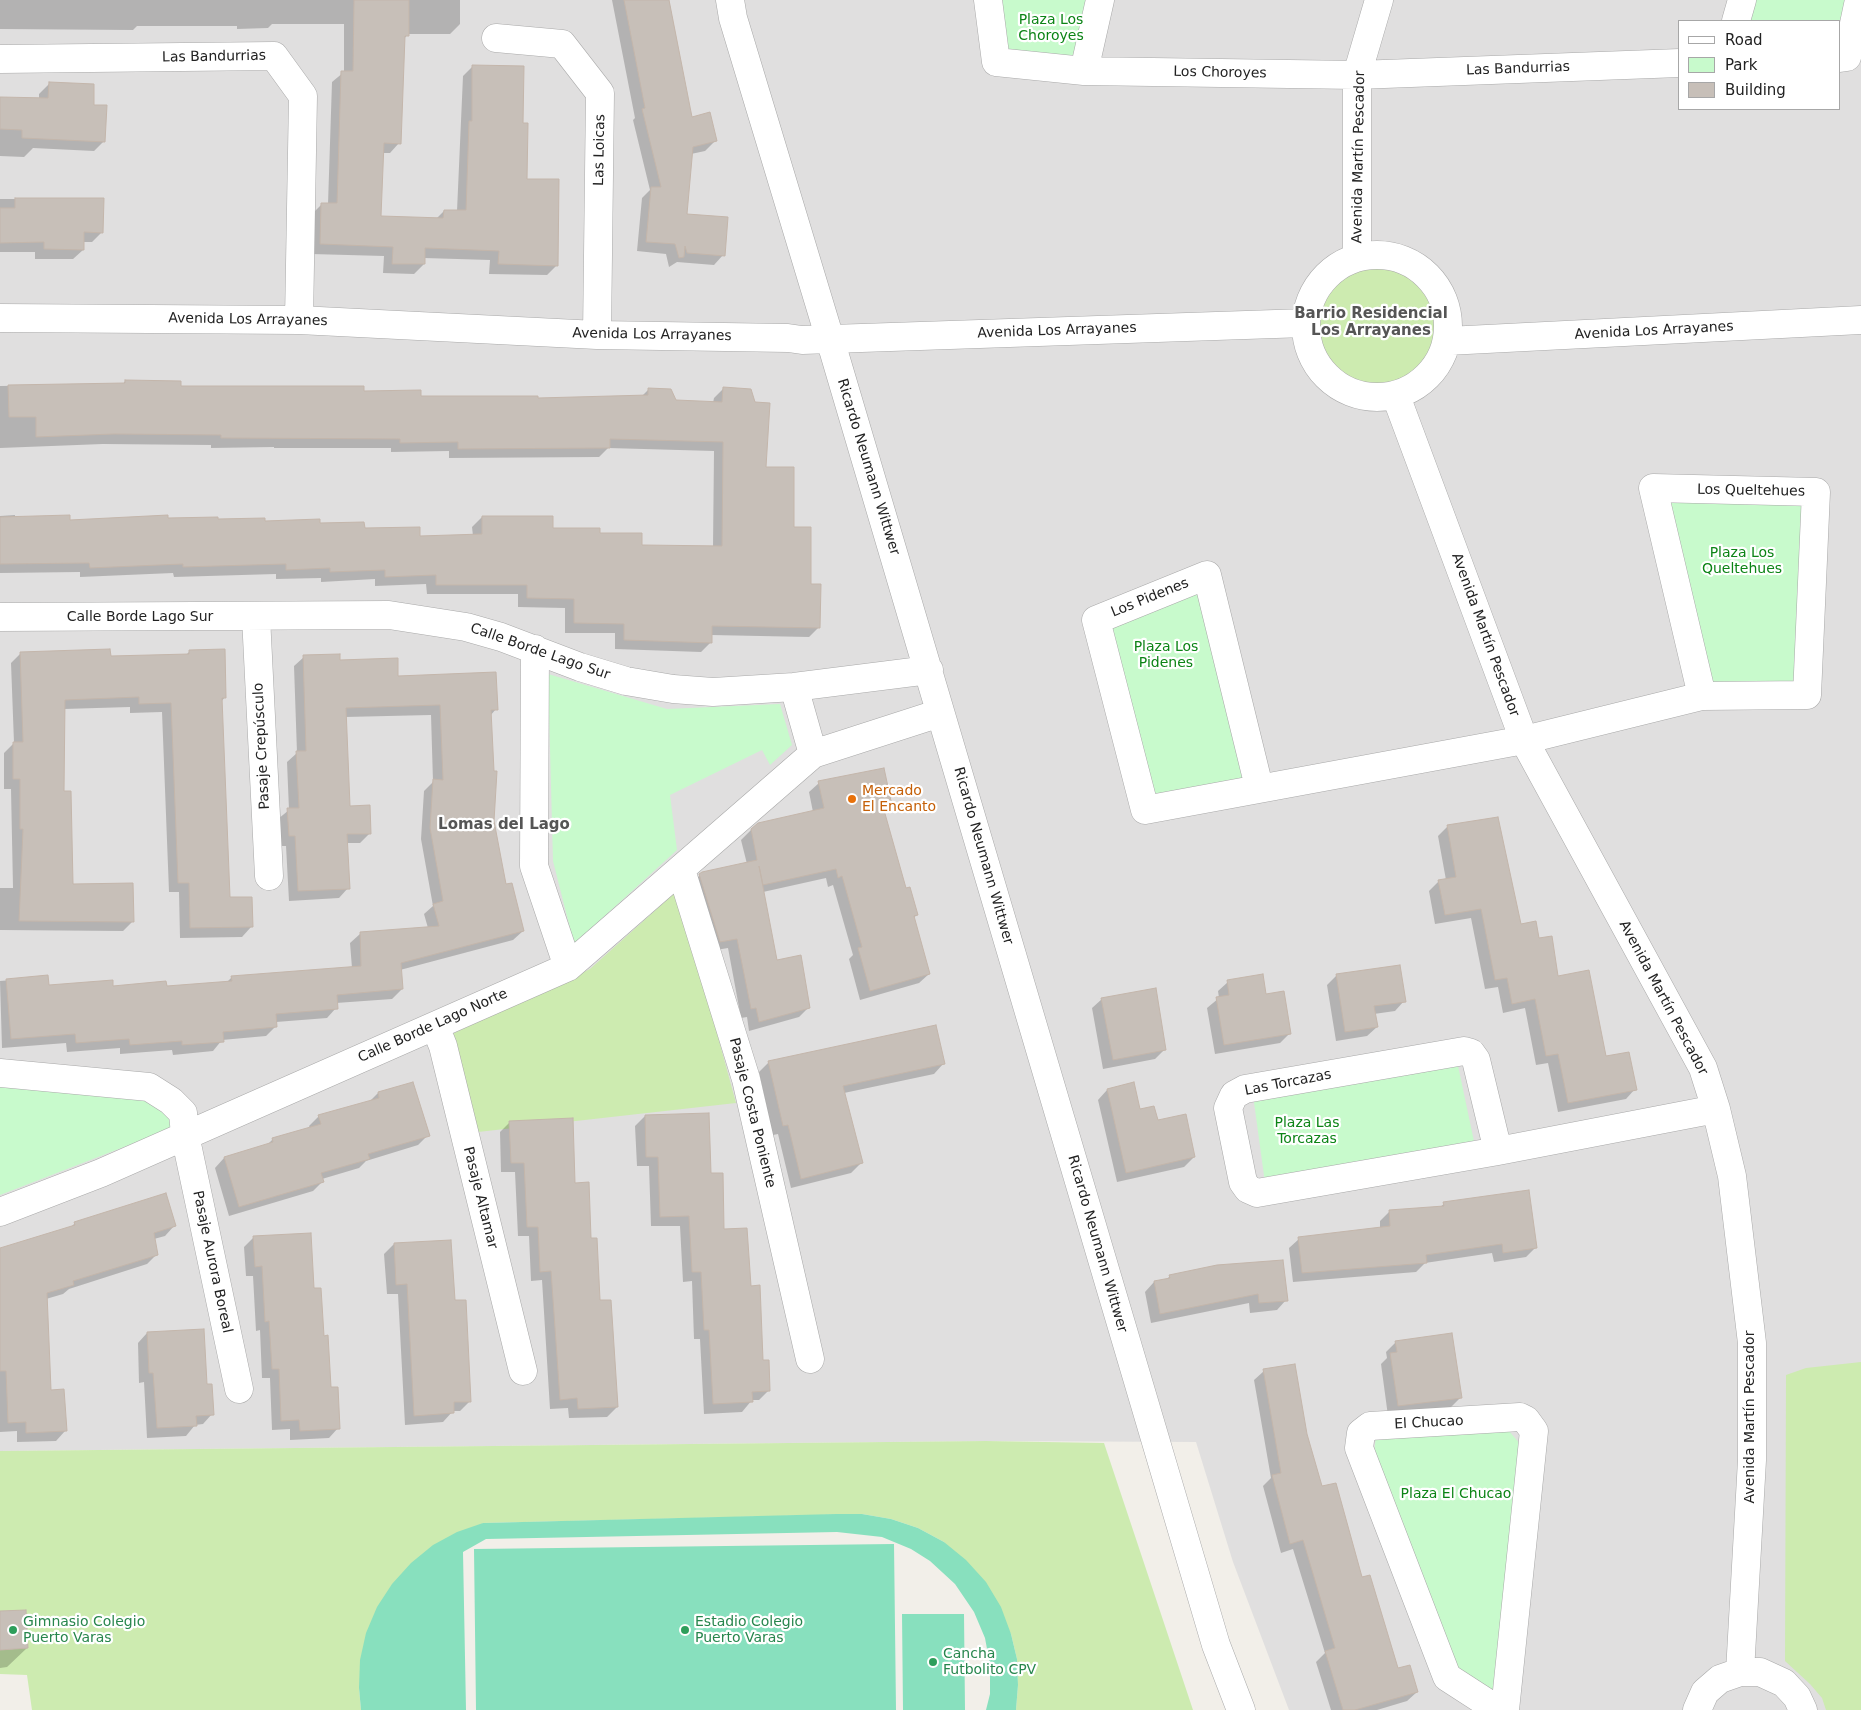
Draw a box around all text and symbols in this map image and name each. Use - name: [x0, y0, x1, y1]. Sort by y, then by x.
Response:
- park label: Plaza Los Choroyes: [1018, 12, 1084, 44]
- legend: [1678, 20, 1841, 110]
- text: Road: [1725, 31, 1763, 49]
- street label: Las Bandurrias: [162, 48, 266, 66]
- text: Park: [1725, 56, 1757, 74]
- street label: Las Bandurrias: [1466, 59, 1570, 79]
- street label: Los Choroyes: [1173, 64, 1267, 82]
- street label: Avenida Martín Pescador: [1349, 70, 1369, 244]
- text: Building: [1725, 81, 1786, 99]
- street label: Las Loicas: [591, 114, 609, 186]
- district label: Barrio Residencial Los Arrayanes: [1294, 305, 1448, 340]
- street label: Avenida Los Arrayanes: [168, 310, 328, 330]
- street label: Avenida Los Arrayanes: [1574, 318, 1734, 344]
- street label: Avenida Los Arrayanes: [977, 320, 1137, 342]
- street label: Avenida Los Arrayanes: [572, 325, 732, 345]
- street label: Ricardo Neumann Wittwer: [833, 377, 903, 557]
- street label: Los Queltehues: [1697, 482, 1805, 500]
- park label: Plaza Los Queltehues: [1702, 545, 1782, 578]
- street label: Avenida Martín Pescador: [1448, 551, 1522, 719]
- street label: Los Pidenes: [1109, 575, 1191, 621]
- street label: Calle Borde Lago Sur: [67, 609, 213, 625]
- street label: Calle Borde Lago Sur: [468, 620, 612, 684]
- park label: Plaza Los Pidenes: [1134, 639, 1198, 672]
- street label: Pasaje Crepúsculo: [250, 682, 274, 810]
- street label: Ricardo Neumann Wittwer: [950, 765, 1016, 947]
- place label: Mercado El Encanto: [862, 783, 936, 816]
- marker: Mercado El Encanto: [846, 793, 858, 805]
- district label: Lomas del Lago: [438, 816, 570, 834]
- street label: Avenida Martín Pescador: [1615, 918, 1711, 1078]
- street label: Calle Borde Lago Norte: [356, 985, 510, 1067]
- street label: Pasaje Costa Poniente: [725, 1036, 779, 1190]
- street label: Las Torcazas: [1243, 1066, 1333, 1100]
- park label: Plaza Las Torcazas: [1275, 1115, 1339, 1148]
- street label: Pasaje Altamar: [459, 1145, 501, 1251]
- street label: Ricardo Neumann Wittwer: [1064, 1153, 1130, 1335]
- street label: Pasaje Aurora Boreal: [189, 1189, 235, 1335]
- street label: Avenida Martín Pescador: [1742, 1331, 1758, 1503]
- street label: El Chucao: [1394, 1413, 1464, 1433]
- park label: Plaza El Chucao: [1401, 1486, 1511, 1502]
- place label: Gimnasio Colegio Puerto Varas: [23, 1614, 145, 1646]
- place label: Estadio Colegio Puerto Varas: [695, 1614, 803, 1646]
- marker: Gimnasio Colegio Puerto Varas: [7, 1624, 19, 1636]
- marker: Estadio Colegio Puerto Varas: [679, 1624, 691, 1636]
- place label: Cancha Futbolito CPV: [943, 1646, 1036, 1678]
- marker: Cancha Futbolito CPV: [927, 1656, 939, 1668]

